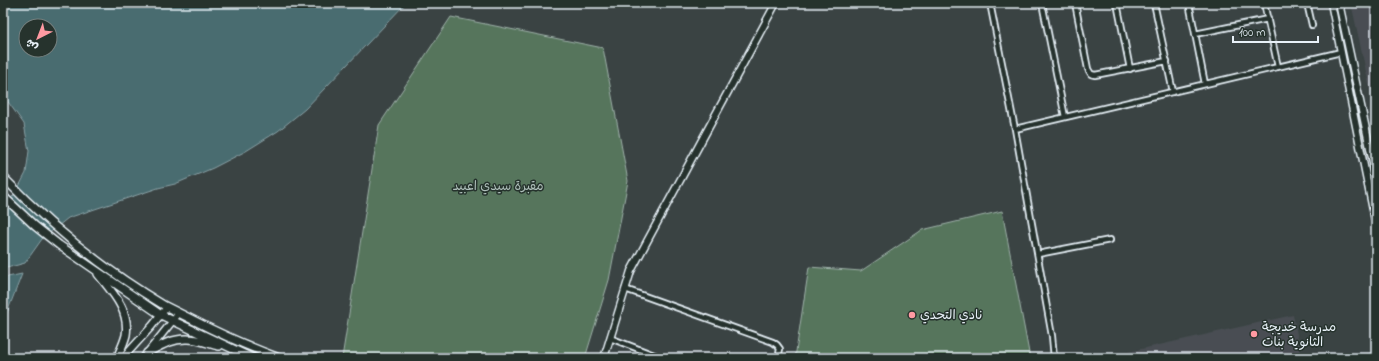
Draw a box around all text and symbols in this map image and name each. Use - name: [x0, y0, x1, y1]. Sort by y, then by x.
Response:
- north arrow: [18, 18, 58, 58]
- scale bar: [1233, 18, 1318, 44]
- text: 100 m: [1239, 24, 1266, 42]
- text: ش: [22, 35, 42, 55]
- park label: مقبرة سيدي اعبيد: [452, 177, 544, 196]
- place label: نادي التحدي: [920, 306, 982, 325]
- marker: نادي التحدي: [907, 310, 917, 320]
- place label: مدرسة خديجة الثانوية بنات: [1262, 318, 1336, 352]
- marker: مدرسة خديجة الثانوية بنات: [1249, 329, 1259, 339]

